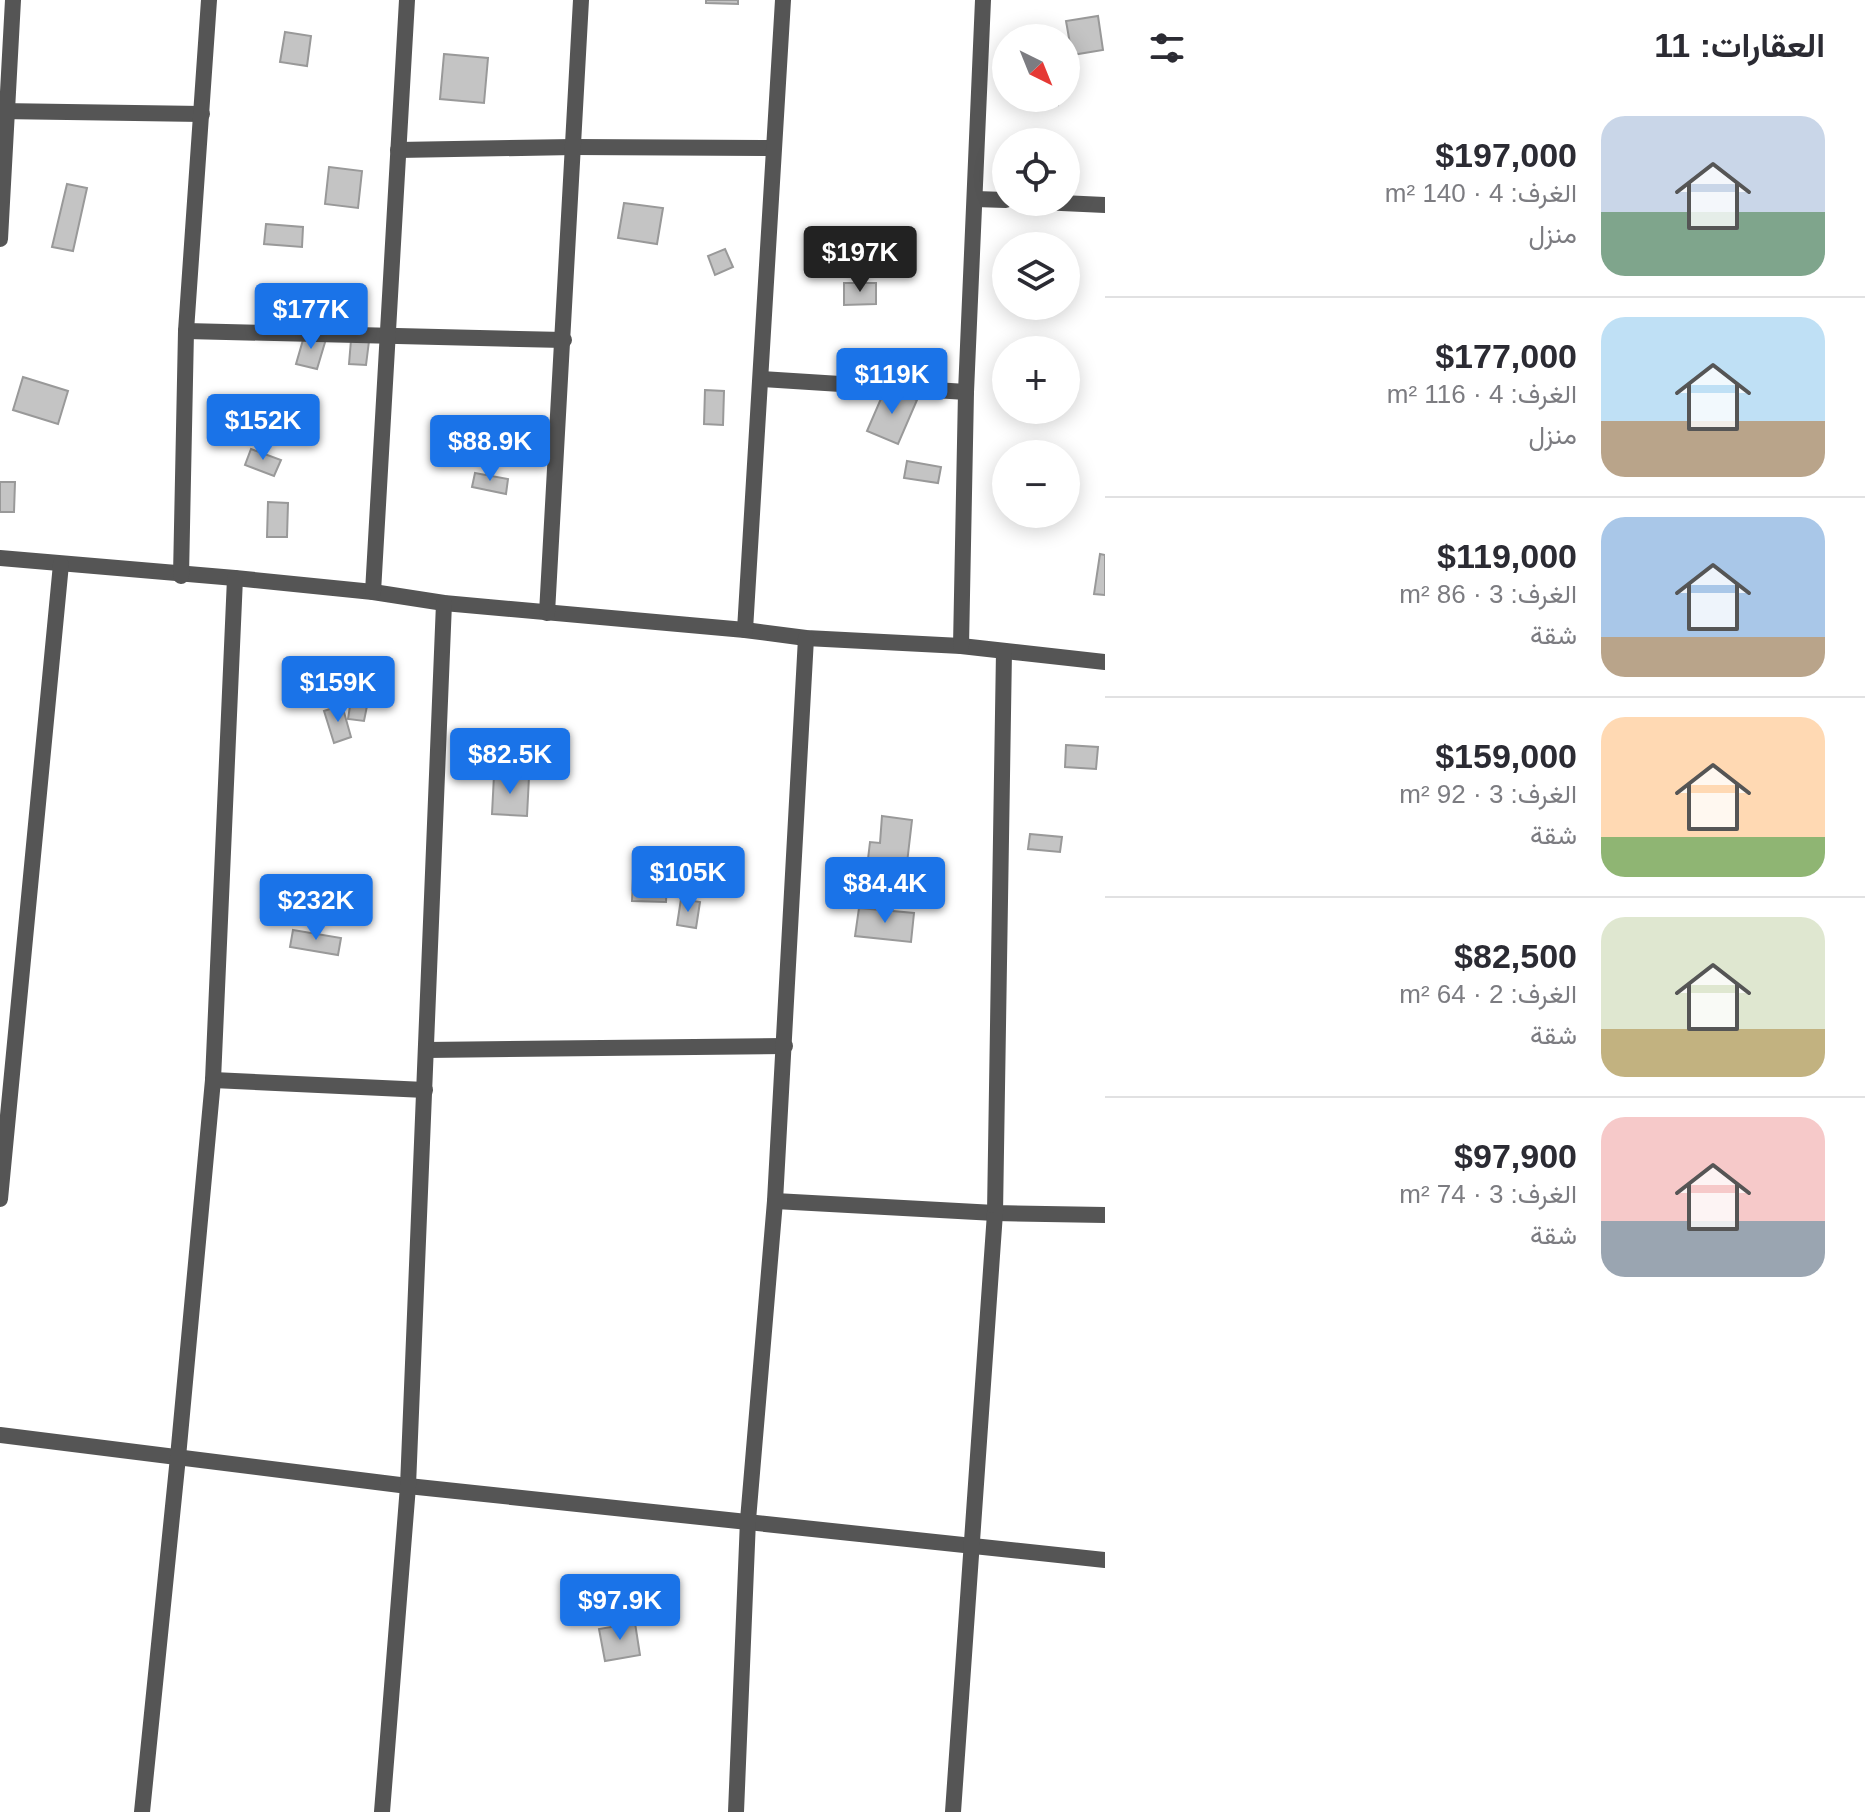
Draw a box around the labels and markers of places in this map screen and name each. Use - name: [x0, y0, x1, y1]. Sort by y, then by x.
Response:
- pin: $197K: [804, 226, 916, 294]
- pin: $177K: [255, 283, 367, 351]
- pin: $119K: [836, 348, 948, 416]
- pin: $152K: [207, 394, 319, 462]
- pin: $88.9K: [425, 415, 555, 483]
- pin: $159K: [282, 656, 394, 724]
- pin: $82.5K: [445, 728, 575, 796]
- pin: $105K: [632, 846, 744, 914]
- pin: $84.4K: [820, 857, 950, 925]
- pin: $232K: [260, 874, 372, 942]
- pin: $97.9K: [555, 1574, 685, 1642]

